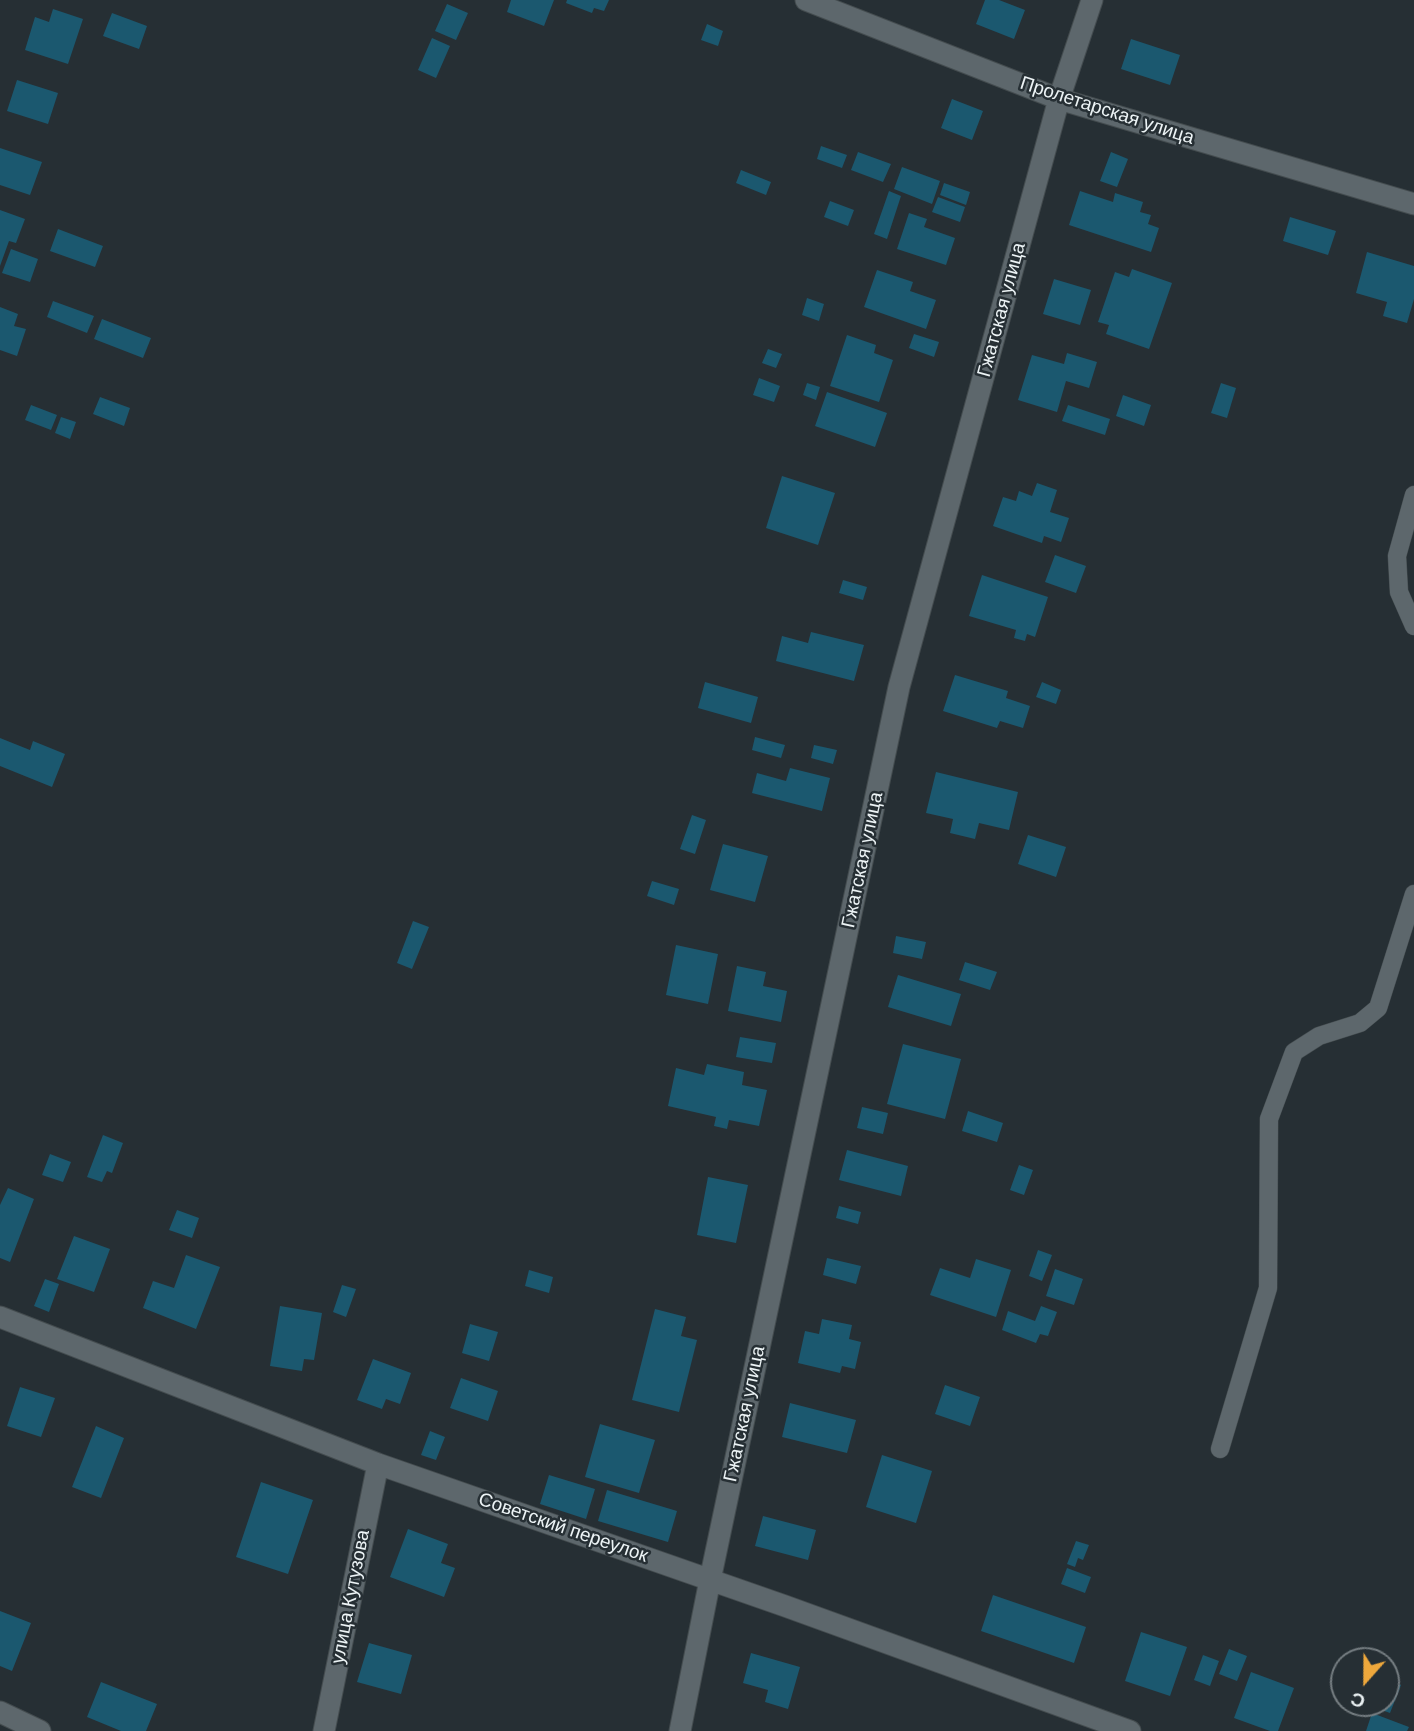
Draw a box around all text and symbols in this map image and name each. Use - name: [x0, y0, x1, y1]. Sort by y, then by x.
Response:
- street label: Пролетарская улица: [1017, 72, 1197, 150]
- street label: Гжатская улица: [973, 240, 1031, 380]
- street label: Гжатская улица: [837, 790, 889, 930]
- street label: Гжатская улица: [719, 1344, 771, 1484]
- street label: Советский переулок: [475, 1488, 651, 1568]
- street label: улица Кутузова: [327, 1528, 375, 1666]
- north arrow: [1330, 1647, 1400, 1717]
- text: С: [1348, 1688, 1368, 1712]

